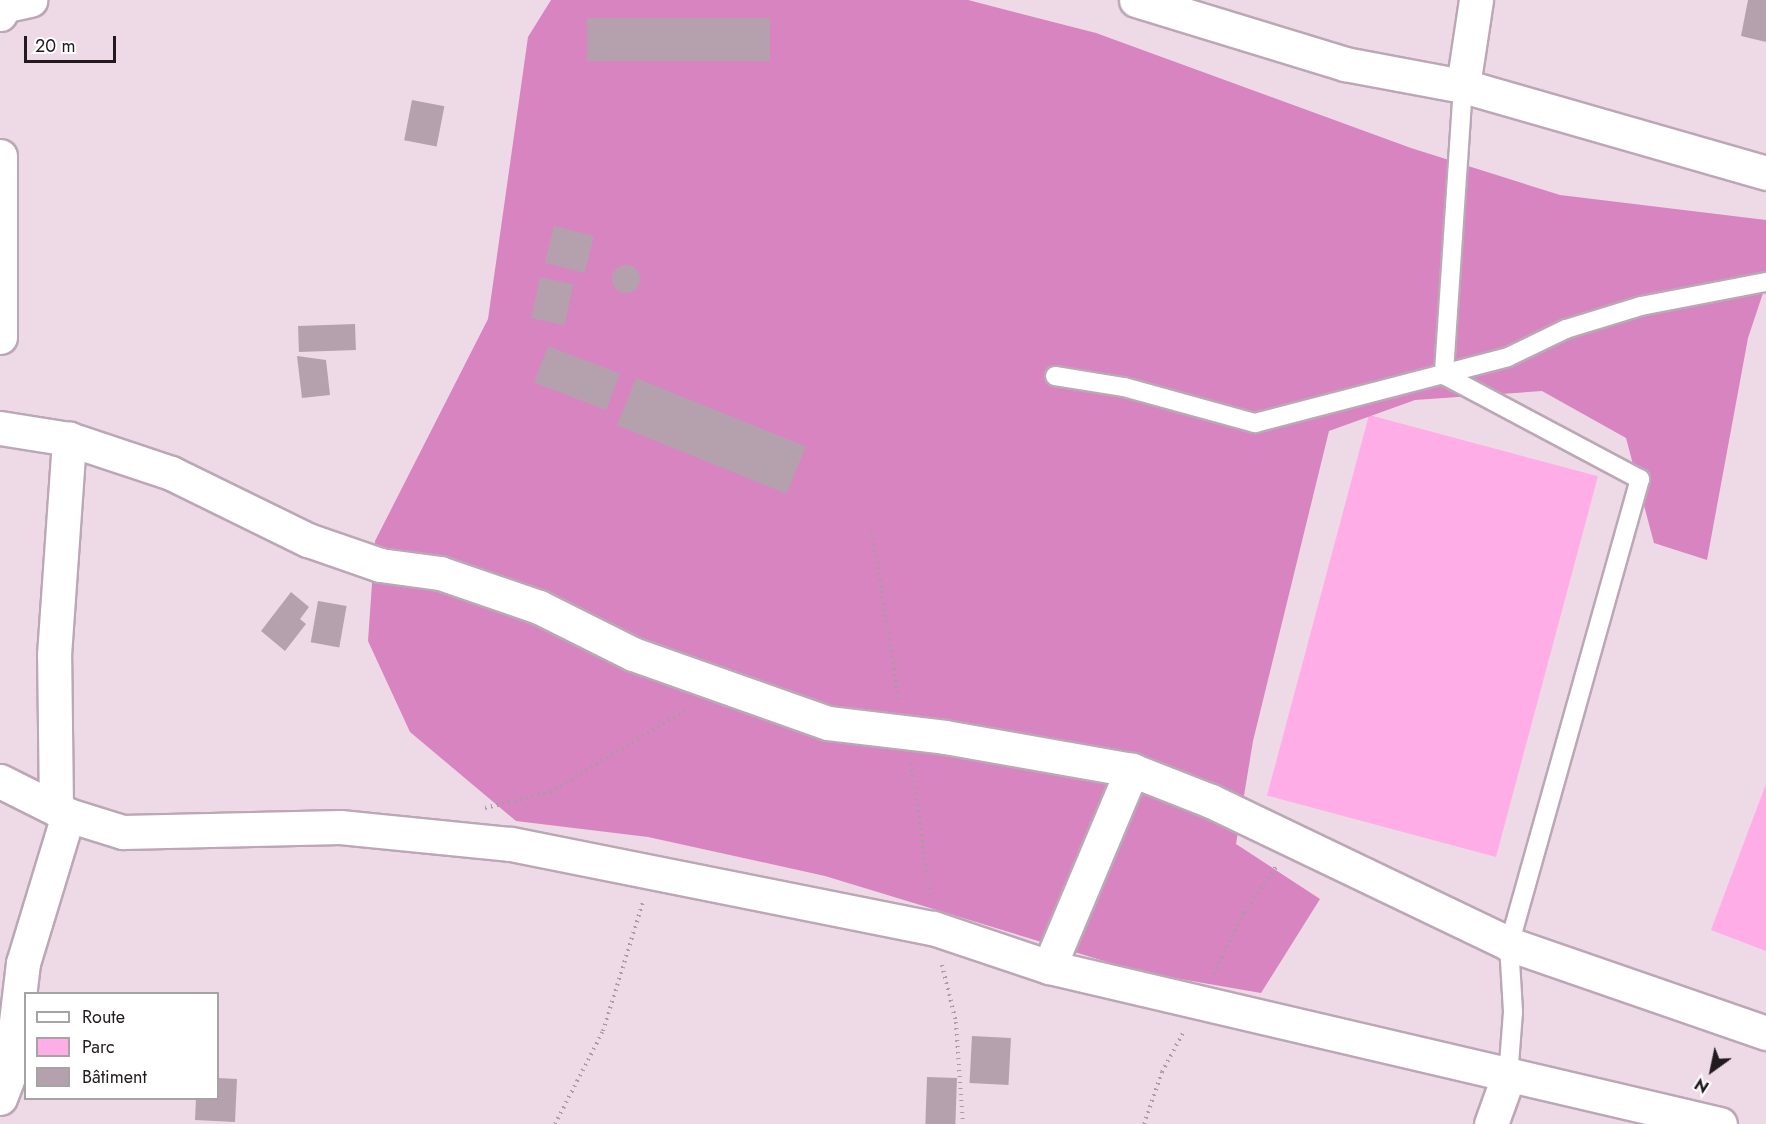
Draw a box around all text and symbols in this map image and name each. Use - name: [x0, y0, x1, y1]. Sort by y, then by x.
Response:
- scale bar: [27, 24, 118, 62]
- text: 20 m: [35, 33, 75, 59]
- legend: [24, 992, 219, 1100]
- text: Route: [82, 1004, 125, 1030]
- text: Parc: [82, 1034, 115, 1060]
- north arrow: [1682, 1040, 1742, 1100]
- text: Bâtiment: [82, 1064, 147, 1090]
- text: N: [1690, 1072, 1714, 1099]

